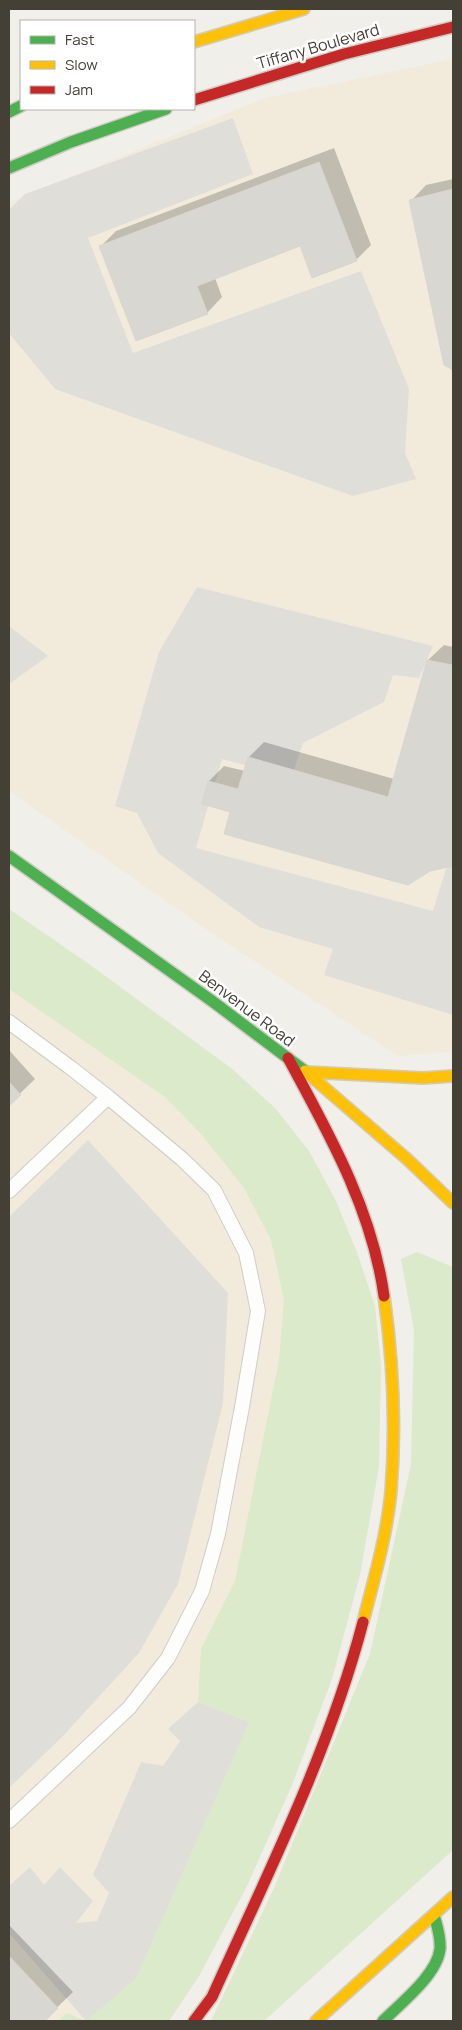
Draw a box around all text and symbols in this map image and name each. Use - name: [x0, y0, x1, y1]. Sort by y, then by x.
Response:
- street label: Tiffany Boulevard: [254, 18, 382, 74]
- legend: [20, 20, 195, 110]
- text: Fast: [65, 29, 94, 50]
- text: Slow: [65, 54, 98, 75]
- text: Jam: [65, 79, 93, 100]
- street label: Benvenue Road: [195, 965, 299, 1051]

